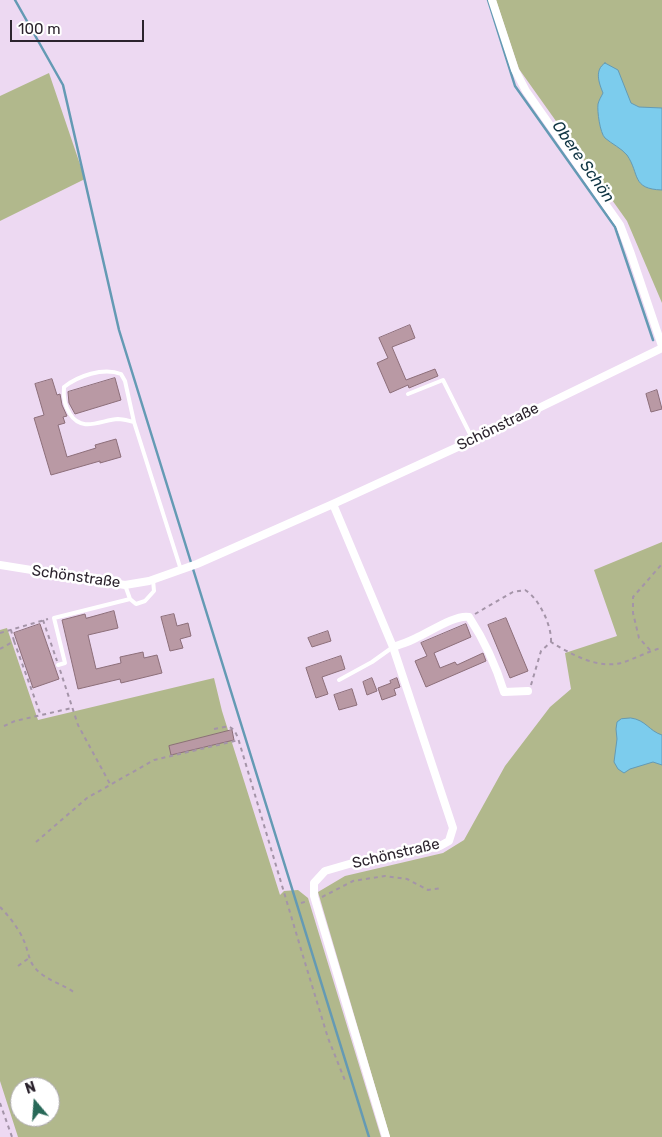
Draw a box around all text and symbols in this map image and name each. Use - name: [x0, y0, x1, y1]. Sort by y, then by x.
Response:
- scale bar: [12, 10, 146, 42]
- text: 100 m: [18, 20, 60, 38]
- water label: Obere Schön: [548, 117, 618, 207]
- street label: Schönstraße: [454, 399, 542, 455]
- street label: Schönstraße: [31, 562, 121, 592]
- street label: Schönstraße: [351, 835, 441, 873]
- north arrow: [10, 1077, 60, 1127]
- text: N: [23, 1079, 38, 1098]

